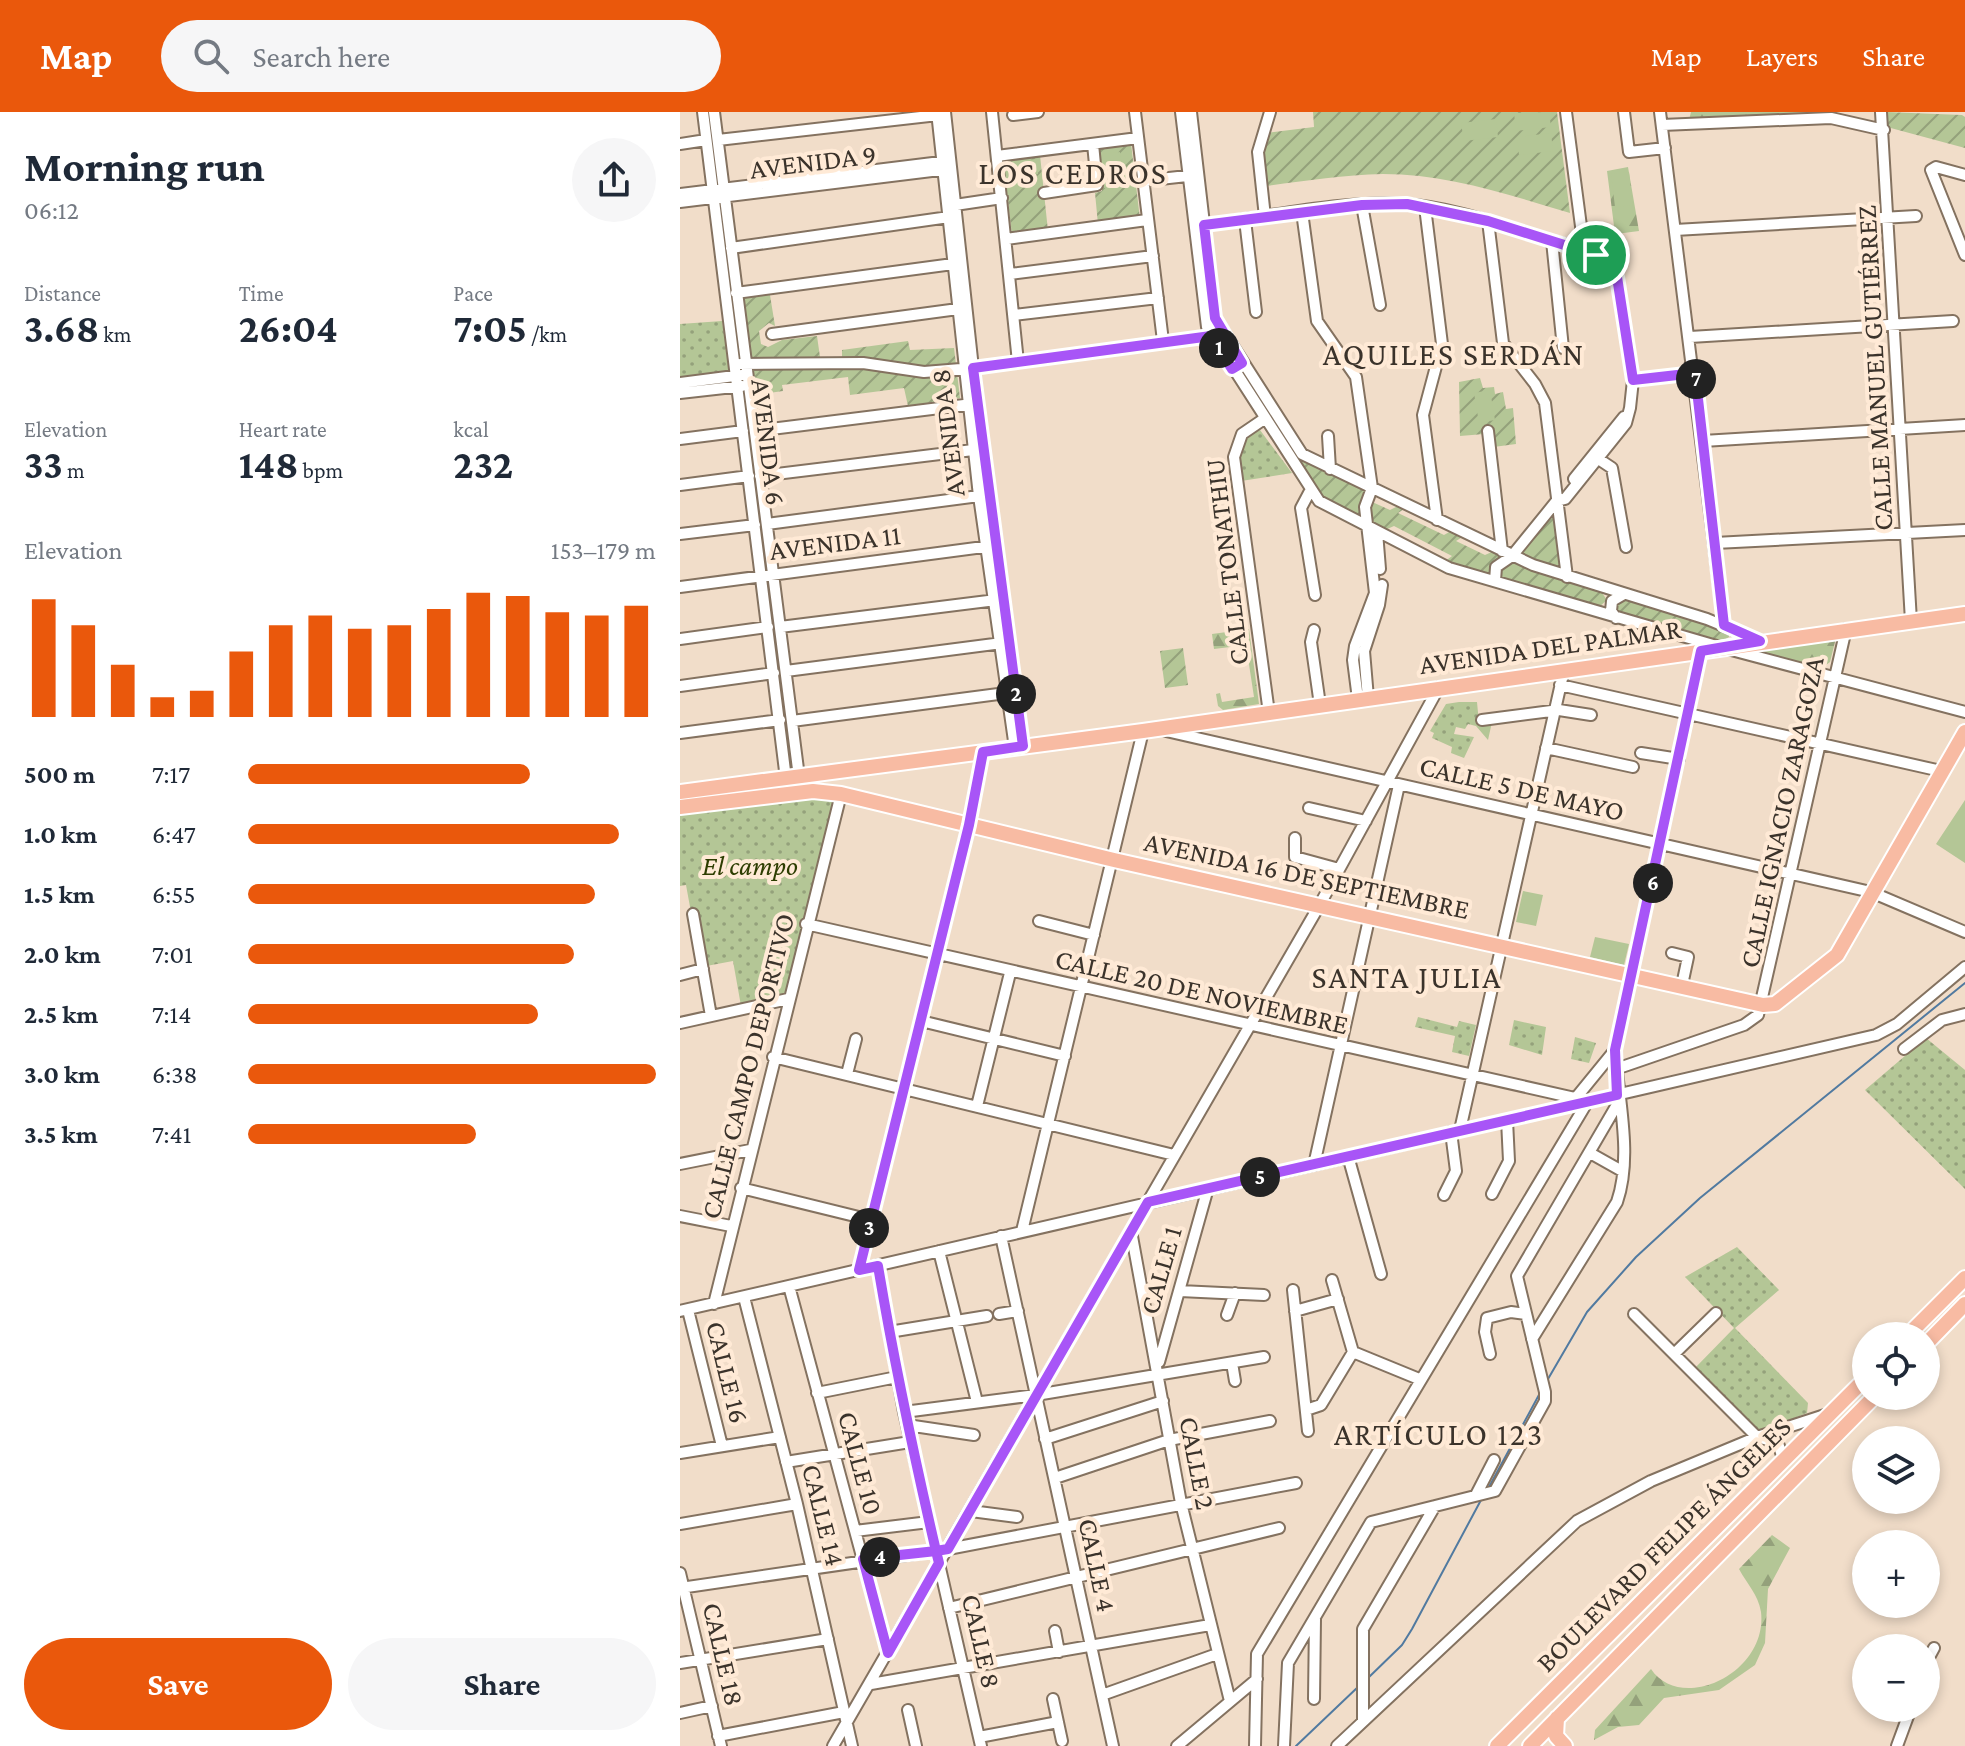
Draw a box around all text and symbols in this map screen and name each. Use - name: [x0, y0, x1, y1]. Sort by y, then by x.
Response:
- search box: [161, 20, 721, 92]
- icon: search: [189, 34, 233, 78]
- text: Map: [40, 35, 113, 77]
- text: Search here: [253, 40, 390, 73]
- text: Map: [1651, 41, 1702, 72]
- text: Layers: [1746, 41, 1818, 72]
- text: Share: [1862, 41, 1925, 72]
- button: share: [572, 138, 656, 222]
- street label: AVENIDA 9: [748, 138, 878, 185]
- text: Morning run: [24, 142, 265, 190]
- district label: LOS CEDROS: [978, 155, 1168, 191]
- text: 06:12: [24, 196, 79, 225]
- street label: CALLE MANUEL GUTIÉRREZ: [1850, 204, 1899, 532]
- pin: [1562, 221, 1630, 289]
- icon: arrive: [1574, 233, 1618, 277]
- text: Distance: [24, 281, 101, 306]
- text: Time: [239, 281, 284, 306]
- text: Pace: [453, 281, 493, 306]
- text: 3.68: [24, 306, 99, 351]
- text: 26:04: [239, 306, 338, 351]
- text: 7:05: [453, 306, 527, 351]
- text: km: [99, 322, 132, 347]
- text: /km: [527, 322, 567, 347]
- pin: 1: [1199, 328, 1239, 368]
- text: 1: [1215, 335, 1223, 360]
- district label: AQUILES SERDÁN: [1323, 336, 1585, 372]
- pin: 7: [1676, 359, 1716, 399]
- text: 7: [1691, 366, 1701, 391]
- street label: AVENIDA 8: [924, 367, 971, 498]
- street label: AVENIDA 6: [745, 377, 792, 507]
- text: Elevation: [24, 417, 107, 442]
- text: Heart rate: [239, 417, 327, 442]
- text: kcal: [453, 417, 489, 442]
- text: 33: [24, 442, 63, 487]
- text: 148: [239, 442, 298, 487]
- text: 232: [453, 442, 513, 487]
- street label: CALLE TONATHIU: [1198, 457, 1255, 667]
- text: m: [63, 458, 85, 483]
- text: bpm: [298, 458, 343, 483]
- street label: AVENIDA 11: [768, 519, 902, 566]
- text: Elevation: [24, 536, 122, 565]
- text: 153–179 m: [551, 536, 656, 565]
- street label: AVENIDA DEL PALMAR: [1417, 613, 1683, 680]
- street label: CALLE IGNACIO ZARAGOZA: [1733, 654, 1830, 971]
- pin: 2: [996, 674, 1036, 714]
- text: 2: [1010, 681, 1022, 706]
- street label: CALLE 5 DE MAYO: [1417, 750, 1627, 827]
- text: 500 m: [24, 760, 95, 789]
- text: 7:17: [152, 760, 190, 789]
- text: 1.0 km: [24, 820, 97, 849]
- text: 6:47: [152, 820, 196, 849]
- street label: AVENIDA 16 DE SEPTIEMBRE: [1142, 826, 1472, 925]
- park label: El campo: [702, 850, 798, 881]
- pin: 6: [1633, 863, 1673, 903]
- text: 6: [1647, 870, 1659, 895]
- text: 1.5 km: [24, 880, 95, 909]
- text: 6:55: [152, 880, 195, 909]
- street label: CALLE CAMPO DEPORTIVO: [695, 910, 800, 1222]
- text: 2.0 km: [24, 940, 101, 969]
- text: 7:01: [152, 940, 193, 969]
- street label: CALLE 20 DE NOVIEMBRE: [1052, 943, 1351, 1040]
- district label: SANTA JULIA: [1312, 959, 1502, 995]
- text: 2.5 km: [24, 1000, 98, 1029]
- text: 7:14: [152, 1000, 191, 1029]
- text: 3.0 km: [24, 1060, 100, 1089]
- text: 6:38: [152, 1060, 197, 1089]
- text: 3.5 km: [24, 1120, 98, 1149]
- text: 7:41: [152, 1120, 191, 1149]
- pin: 5: [1240, 1157, 1280, 1197]
- text: 5: [1255, 1164, 1265, 1189]
- pin: 3: [849, 1208, 889, 1248]
- text: 3: [864, 1215, 874, 1240]
- street label: CALLE 1: [1133, 1223, 1188, 1318]
- street label: CALLE 16: [700, 1318, 755, 1426]
- map controls: [1852, 1322, 1940, 1722]
- button: locate: [1852, 1322, 1940, 1410]
- street label: CALLE 10: [832, 1408, 889, 1518]
- street label: BOULEVARD FELIPE ÁNGELES: [1530, 1411, 1797, 1678]
- street label: CALLE 2: [1173, 1414, 1222, 1512]
- district label: ARTÍCULO 123: [1334, 1416, 1544, 1452]
- button: layers: [1852, 1426, 1940, 1514]
- street label: CALLE 14: [796, 1461, 851, 1569]
- street label: CALLE 4: [1072, 1515, 1123, 1615]
- button: +: [1852, 1530, 1940, 1618]
- pin: 4: [860, 1537, 900, 1577]
- text: 4: [874, 1544, 886, 1569]
- street label: CALLE 8: [956, 1591, 1007, 1691]
- street label: CALLE 18: [697, 1600, 750, 1709]
- button: −: [1852, 1634, 1940, 1722]
- button: Save: [24, 1638, 332, 1730]
- button: Share: [348, 1638, 656, 1730]

